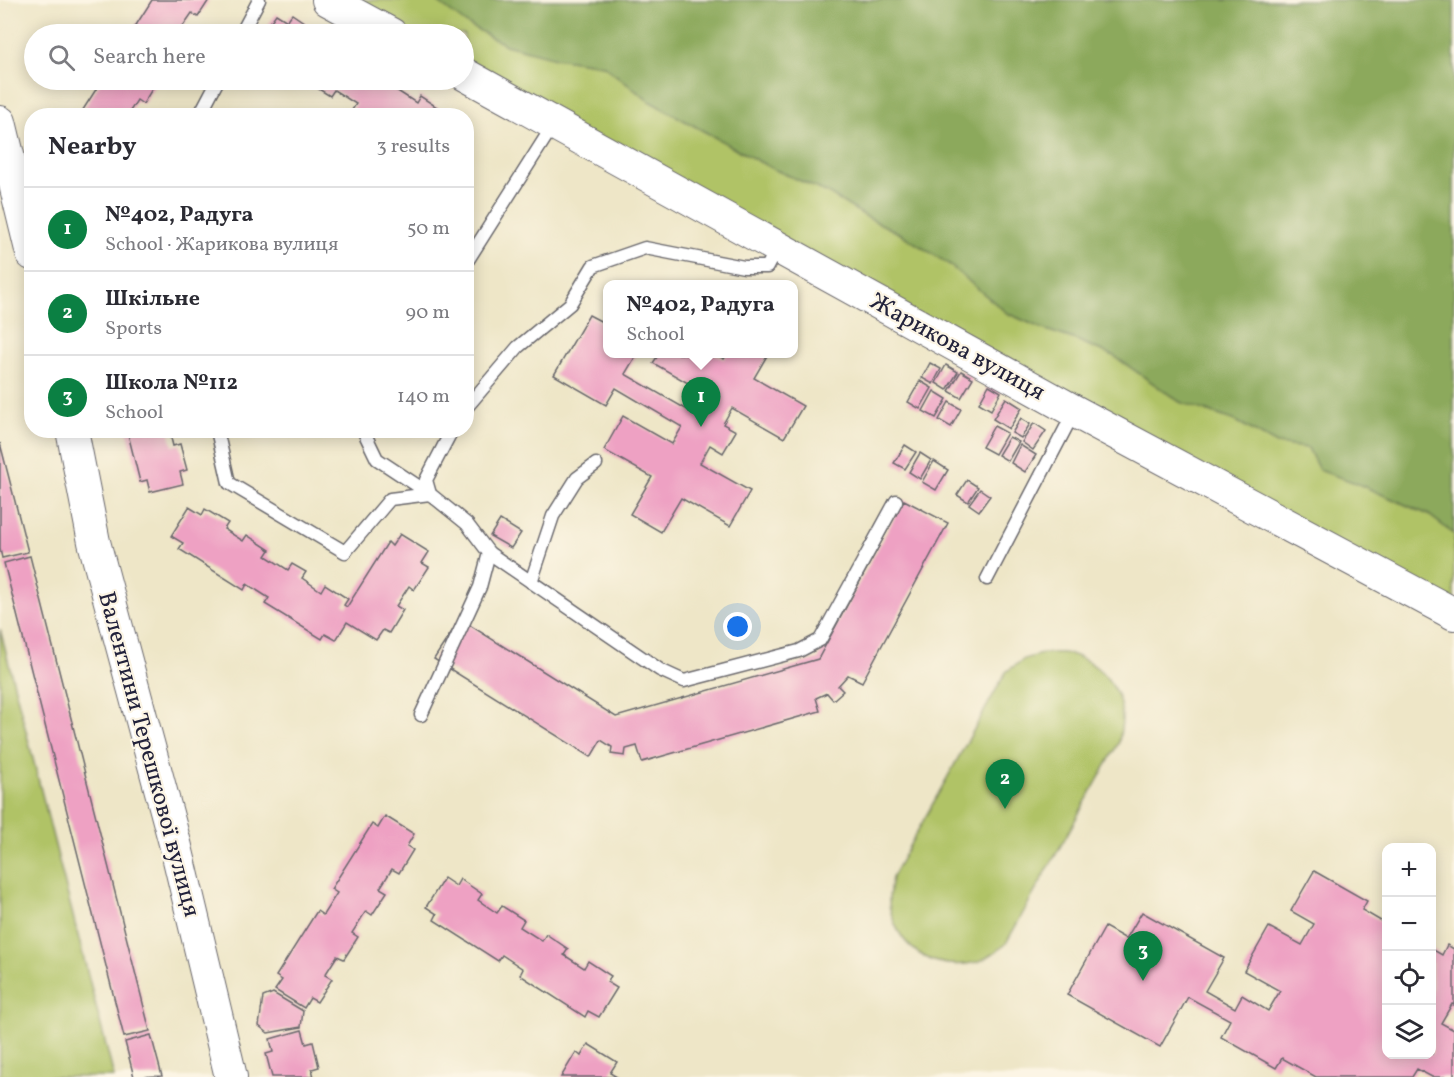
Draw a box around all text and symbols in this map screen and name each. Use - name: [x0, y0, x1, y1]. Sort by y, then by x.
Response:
- search box: [24, 24, 474, 90]
- icon: search: [45, 41, 78, 74]
- text: Search here: [93, 42, 206, 73]
- text: Nearby: [48, 129, 137, 165]
- text: 3 results: [376, 133, 450, 161]
- text: №402, Радуга: [105, 200, 254, 231]
- text: 1: [63, 215, 72, 243]
- text: 50 m: [407, 215, 450, 243]
- text: School · Жарикова вулиця: [105, 231, 338, 259]
- popup: [603, 280, 798, 358]
- text: Шкільне: [105, 284, 200, 315]
- street label: Жарикова вулиця: [863, 285, 1051, 410]
- text: №402, Радуга: [626, 290, 775, 321]
- text: 2: [62, 299, 73, 327]
- text: 90 m: [406, 299, 450, 327]
- text: Sports: [105, 315, 162, 343]
- text: School: [626, 321, 685, 349]
- text: Школа №112: [105, 368, 238, 399]
- pin: 1: [682, 378, 720, 427]
- text: 3: [62, 383, 73, 411]
- text: 140 m: [397, 383, 450, 411]
- text: School: [105, 399, 163, 427]
- street label: Валентини Терешкової вулиця: [88, 588, 208, 921]
- your location: [723, 612, 752, 641]
- pin: 2: [986, 760, 1024, 809]
- map controls: [1382, 843, 1436, 1059]
- button: +: [1382, 843, 1436, 897]
- button: −: [1382, 897, 1436, 951]
- pin: 3: [1124, 932, 1162, 981]
- button: locate: [1382, 951, 1436, 1005]
- button: layers: [1382, 1005, 1436, 1059]

